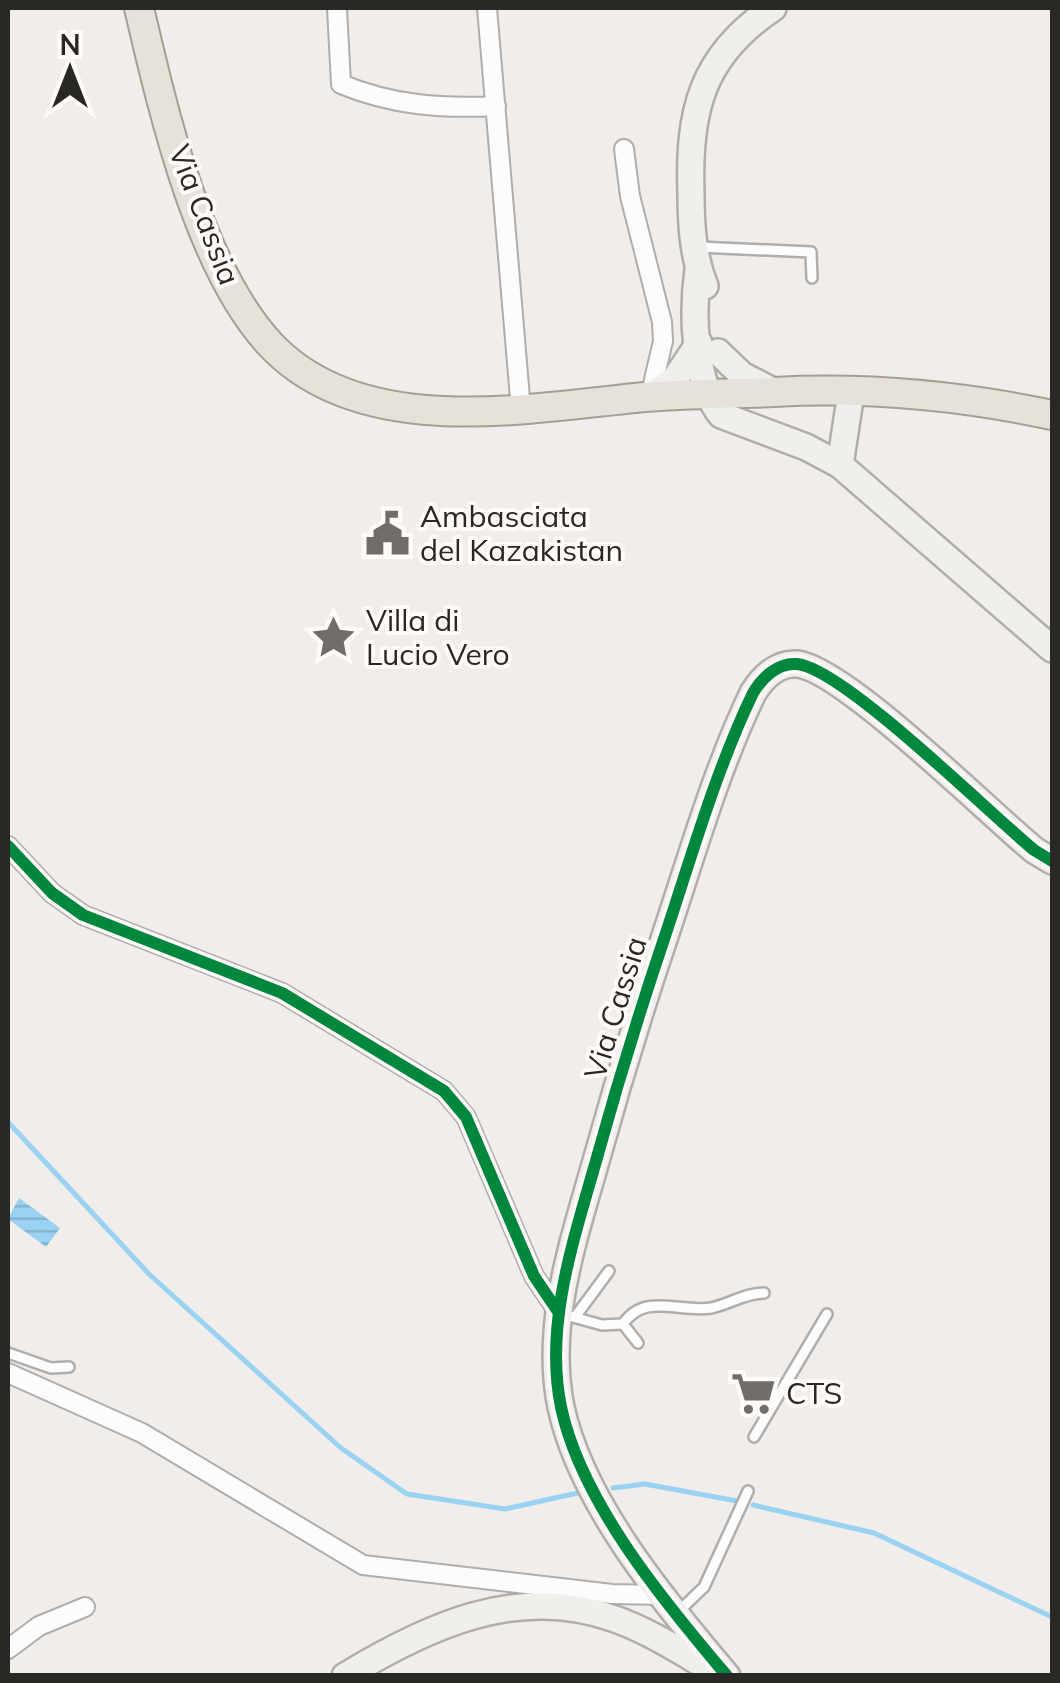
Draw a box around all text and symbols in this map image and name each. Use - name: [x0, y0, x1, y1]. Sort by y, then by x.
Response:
- north arrow: [20, 20, 120, 120]
- text: N: [59, 27, 81, 62]
- street label: Via Cassia: [161, 139, 249, 290]
- place label: Ambasciata del Kazakistan: [420, 497, 623, 569]
- public building icon: Ambasciata del Kazakistan: [363, 510, 411, 558]
- place label: Villa di Lucio Vero: [366, 601, 510, 673]
- place icon: Villa di Lucio Vero: [309, 614, 357, 662]
- street label: Via Cassia: [575, 932, 655, 1083]
- supermarket icon: CTS: [729, 1370, 777, 1418]
- place label: CTS: [786, 1374, 842, 1412]

